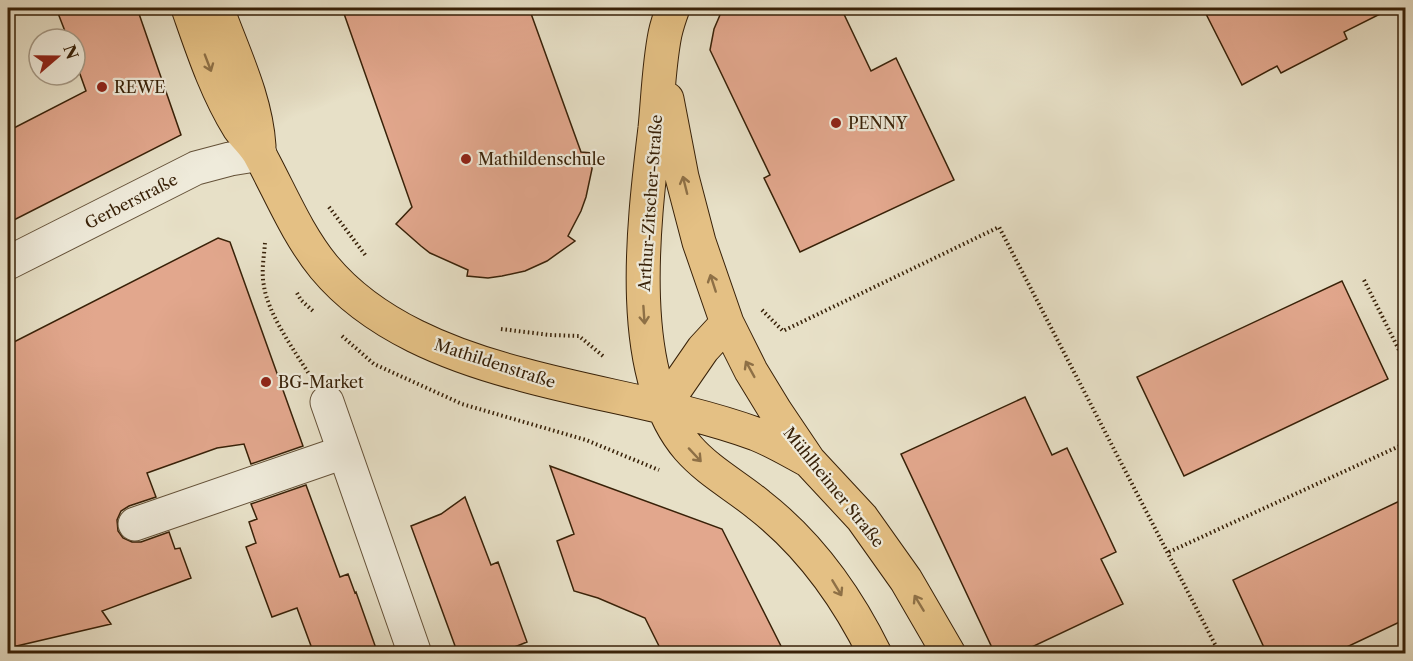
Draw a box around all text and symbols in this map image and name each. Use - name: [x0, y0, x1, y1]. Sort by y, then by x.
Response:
- north arrow: [27, 27, 87, 87]
- text: N: [59, 42, 83, 62]
- one-way arrow: [203, 53, 214, 71]
- place label: REWE: [114, 77, 165, 97]
- marker: REWE: [95, 80, 109, 94]
- place label: PENNY: [848, 113, 908, 133]
- street label: Arthur-Zitscher-Straße: [634, 114, 666, 293]
- marker: PENNY: [829, 116, 843, 130]
- place label: Mathildenschule: [478, 149, 605, 169]
- marker: Mathildenschule: [459, 152, 473, 166]
- street label: Gerberstraße: [81, 169, 181, 233]
- one-way arrow: [678, 176, 690, 195]
- one-way arrow: [706, 274, 717, 293]
- one-way arrow: [639, 304, 650, 324]
- street label: Mathildenstraße: [432, 334, 558, 392]
- one-way arrow: [744, 360, 755, 378]
- place label: BG-Market: [278, 372, 364, 392]
- marker: BG-Market: [259, 375, 273, 389]
- street label: Mühlheimer Straße: [779, 423, 889, 551]
- one-way arrow: [688, 448, 702, 463]
- one-way arrow: [831, 579, 843, 596]
- one-way arrow: [913, 595, 925, 612]

